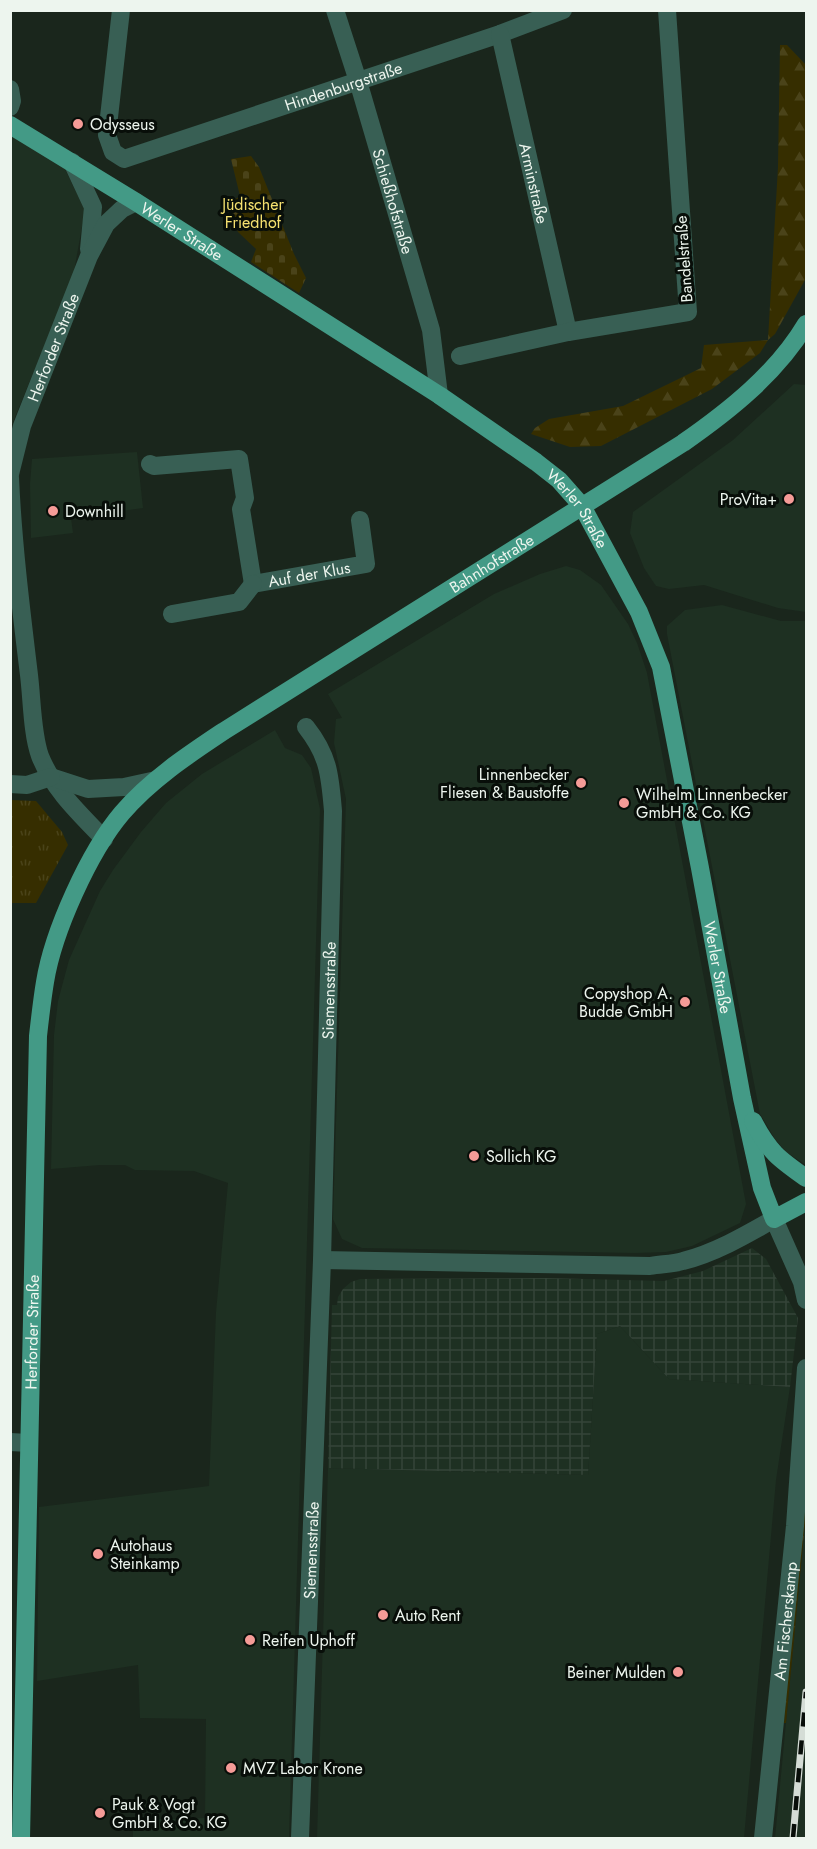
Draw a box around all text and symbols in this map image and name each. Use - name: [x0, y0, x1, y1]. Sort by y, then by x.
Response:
- street label: Hindenburgstraße: [282, 56, 405, 116]
- place label: Odysseus: [90, 113, 155, 136]
- marker: Odysseus: [71, 117, 85, 131]
- street label: Arminstraße: [514, 141, 554, 226]
- street label: Schießhofstraße: [367, 146, 420, 257]
- park label: Jüdischer Friedhof: [220, 193, 284, 234]
- street label: Werler Straße: [136, 196, 228, 266]
- street label: Bandelstraße: [669, 215, 699, 303]
- street label: Herforder Straße: [21, 290, 85, 405]
- street label: Werler Straße: [542, 463, 614, 552]
- place label: ProVita+: [720, 488, 777, 511]
- marker: ProVita+: [782, 492, 796, 506]
- place label: Downhill: [65, 500, 124, 523]
- marker: Downhill: [46, 504, 60, 518]
- street label: Bahnhofstraße: [445, 528, 538, 598]
- street label: Auf der Klus: [266, 555, 352, 593]
- place label: Linnenbecker Fliesen & Baustoffe: [440, 763, 570, 804]
- marker: Linnenbecker Fliesen & Baustoffe: [574, 776, 588, 790]
- place label: Wilhelm Linnenbecker GmbH & Co. KG: [636, 783, 788, 824]
- marker: Wilhelm Linnenbecker GmbH & Co. KG: [617, 796, 631, 810]
- street label: Werler Straße: [698, 919, 738, 1015]
- street label: Siemensstraße: [316, 941, 341, 1040]
- place label: Copyshop A. Budde GmbH: [579, 982, 673, 1023]
- marker: Copyshop A. Budde GmbH: [678, 995, 692, 1009]
- place label: Sollich KG: [486, 1145, 557, 1168]
- marker: Sollich KG: [467, 1149, 481, 1163]
- street label: Herforder Straße: [19, 1274, 44, 1390]
- street label: Siemensstraße: [298, 1501, 324, 1599]
- place label: Autohaus Steinkamp: [110, 1534, 180, 1575]
- marker: Autohaus Steinkamp: [91, 1547, 105, 1561]
- street label: Am Fischerskamp: [768, 1561, 803, 1682]
- place label: Auto Rent: [395, 1604, 461, 1627]
- marker: Auto Rent: [376, 1608, 390, 1622]
- place label: Reifen Uphoff: [262, 1629, 355, 1652]
- marker: Reifen Uphoff: [243, 1633, 257, 1647]
- place label: Beiner Mulden: [567, 1661, 666, 1684]
- marker: Beiner Mulden: [671, 1665, 685, 1679]
- place label: MVZ Labor Krone: [243, 1757, 363, 1780]
- marker: MVZ Labor Krone: [224, 1761, 238, 1775]
- place label: Pauk & Vogt GmbH & Co. KG: [112, 1793, 227, 1834]
- marker: Pauk & Vogt GmbH & Co. KG: [93, 1806, 107, 1820]

